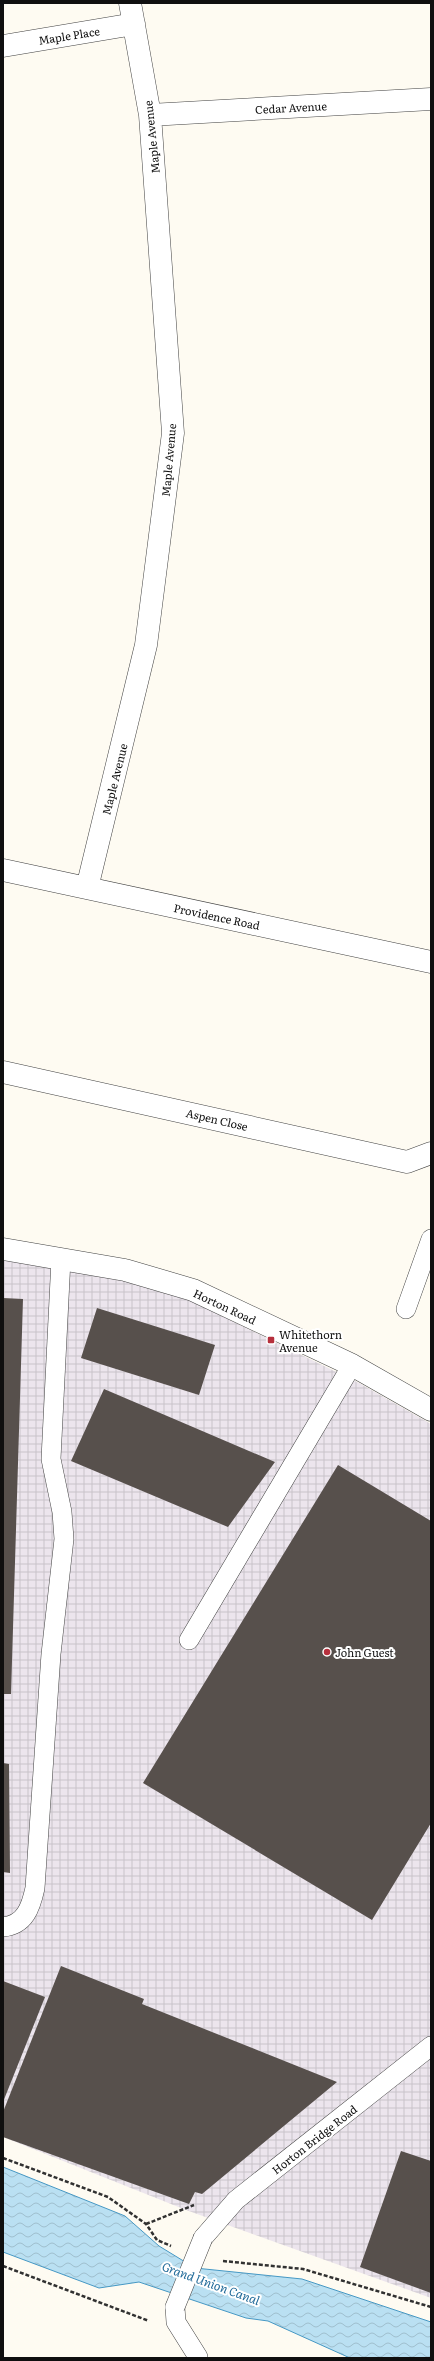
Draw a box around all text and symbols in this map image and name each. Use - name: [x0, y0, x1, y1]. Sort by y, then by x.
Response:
- street label: Maple Place: [37, 22, 101, 48]
- street label: Cedar Avenue: [255, 97, 328, 117]
- street label: Maple Avenue: [139, 99, 163, 174]
- street label: Maple Avenue: [157, 422, 179, 497]
- street label: Maple Avenue: [97, 741, 131, 817]
- street label: Providence Road: [172, 899, 262, 933]
- street label: Aspen Close: [184, 1104, 250, 1134]
- street label: Horton Road: [191, 1284, 259, 1328]
- place label: Whitethorn Avenue: [279, 1326, 342, 1355]
- marker: Whitethorn Avenue: [266, 1335, 276, 1345]
- place label: John Guest: [335, 1644, 394, 1660]
- marker: John Guest: [322, 1647, 332, 1657]
- street label: Horton Bridge Road: [268, 2100, 360, 2177]
- water label: Grand Union Canal: [160, 2257, 263, 2309]

